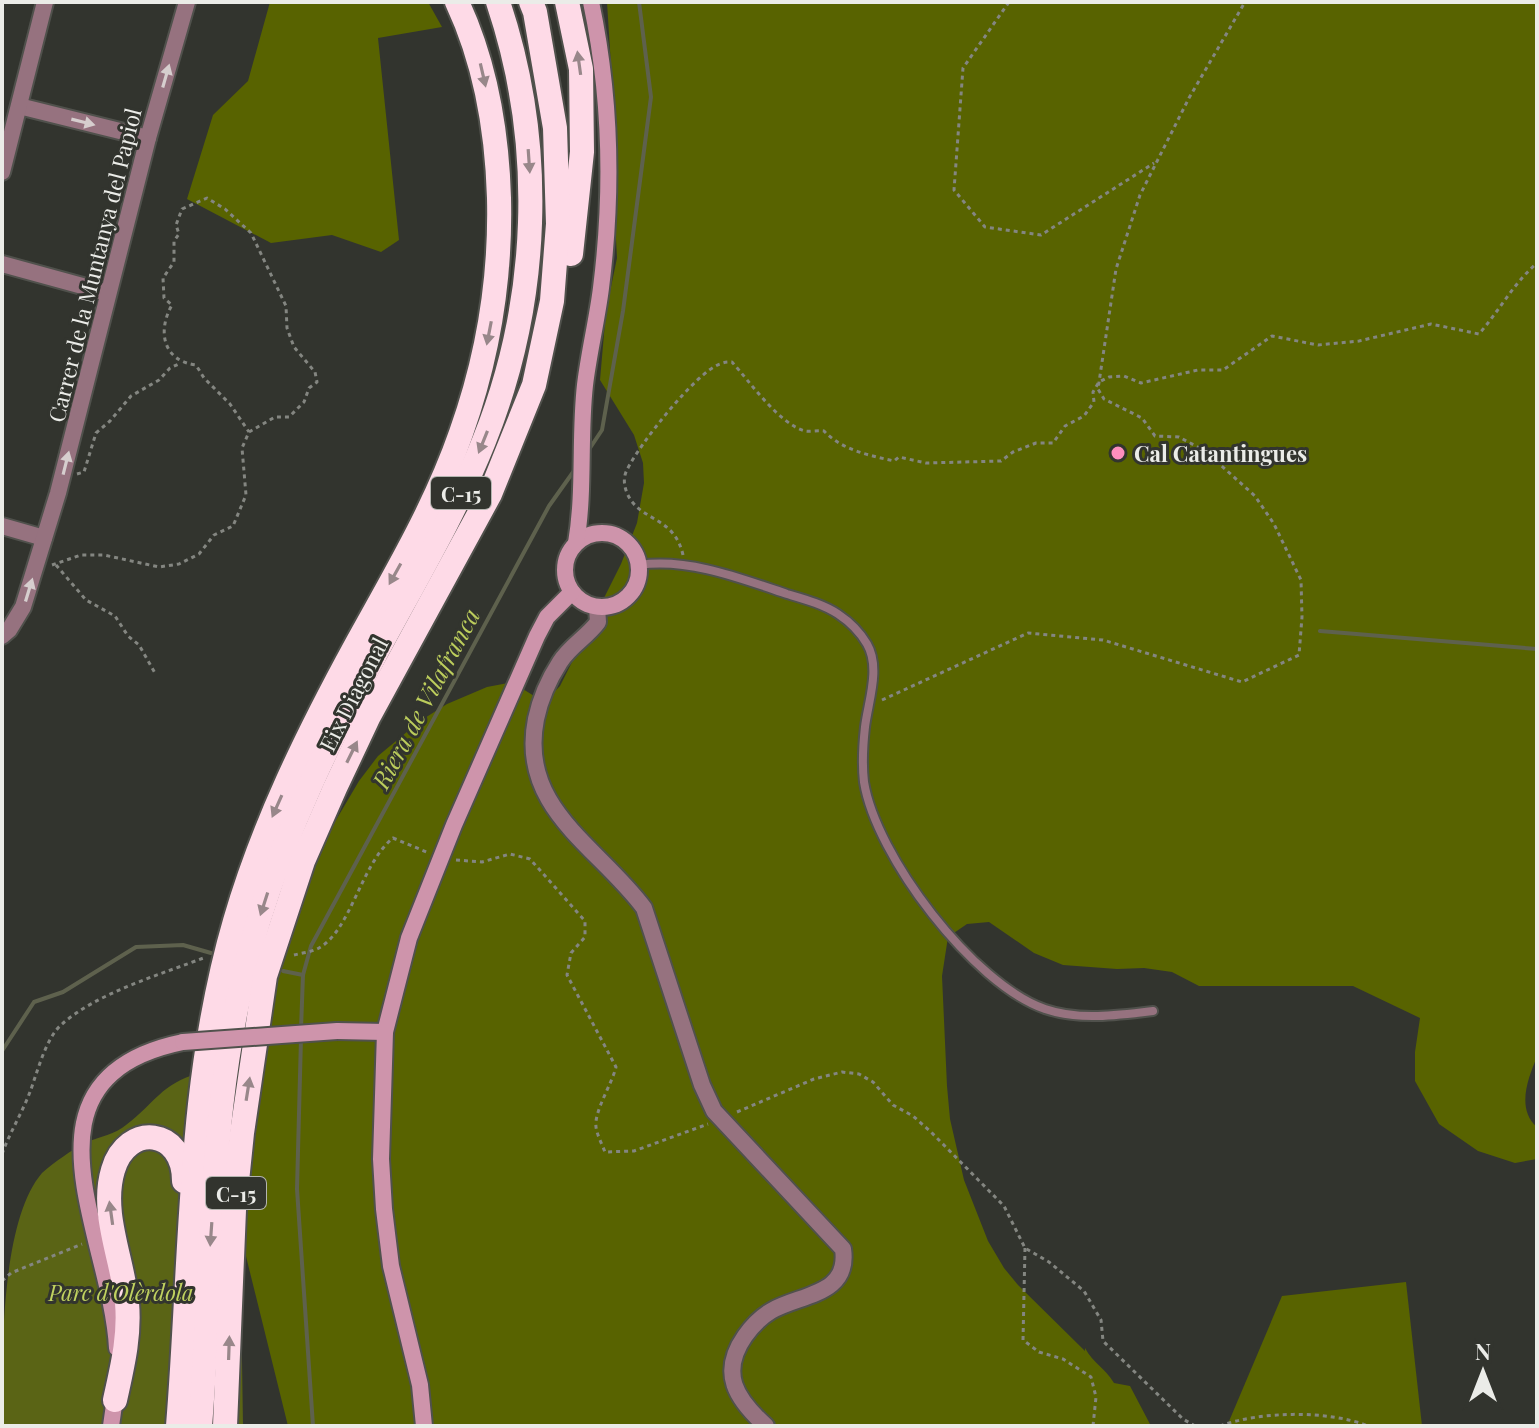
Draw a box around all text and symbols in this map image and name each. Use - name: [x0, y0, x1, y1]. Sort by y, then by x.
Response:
- one-way arrow: [572, 51, 585, 76]
- one-way arrow: [160, 63, 172, 88]
- one-way arrow: [477, 63, 490, 88]
- street label: Carrer de la Muntanya del Papiol: [40, 105, 148, 425]
- one-way arrow: [71, 116, 96, 128]
- one-way arrow: [523, 148, 536, 174]
- one-way arrow: [482, 321, 494, 346]
- one-way arrow: [476, 430, 489, 454]
- place label: Cal Catantingues: [1134, 438, 1307, 468]
- marker: Cal Catantingues: [1109, 444, 1127, 462]
- one-way arrow: [60, 451, 72, 476]
- road number: C-15: [431, 477, 491, 509]
- one-way arrow: [388, 563, 402, 586]
- one-way arrow: [23, 578, 36, 602]
- water label: Riera de Vilafranca: [363, 602, 486, 795]
- street label: Eix Diagonal: [312, 632, 394, 756]
- one-way arrow: [345, 740, 359, 763]
- one-way arrow: [270, 794, 283, 818]
- one-way arrow: [257, 892, 269, 916]
- one-way arrow: [242, 1076, 255, 1101]
- road number: C-15: [206, 1177, 266, 1209]
- one-way arrow: [104, 1200, 117, 1225]
- one-way arrow: [204, 1222, 217, 1247]
- park label: Parc d'Olèrdola: [47, 1277, 194, 1307]
- north arrow: [1443, 1332, 1523, 1412]
- one-way arrow: [222, 1335, 235, 1360]
- text: N: [1475, 1336, 1491, 1366]

